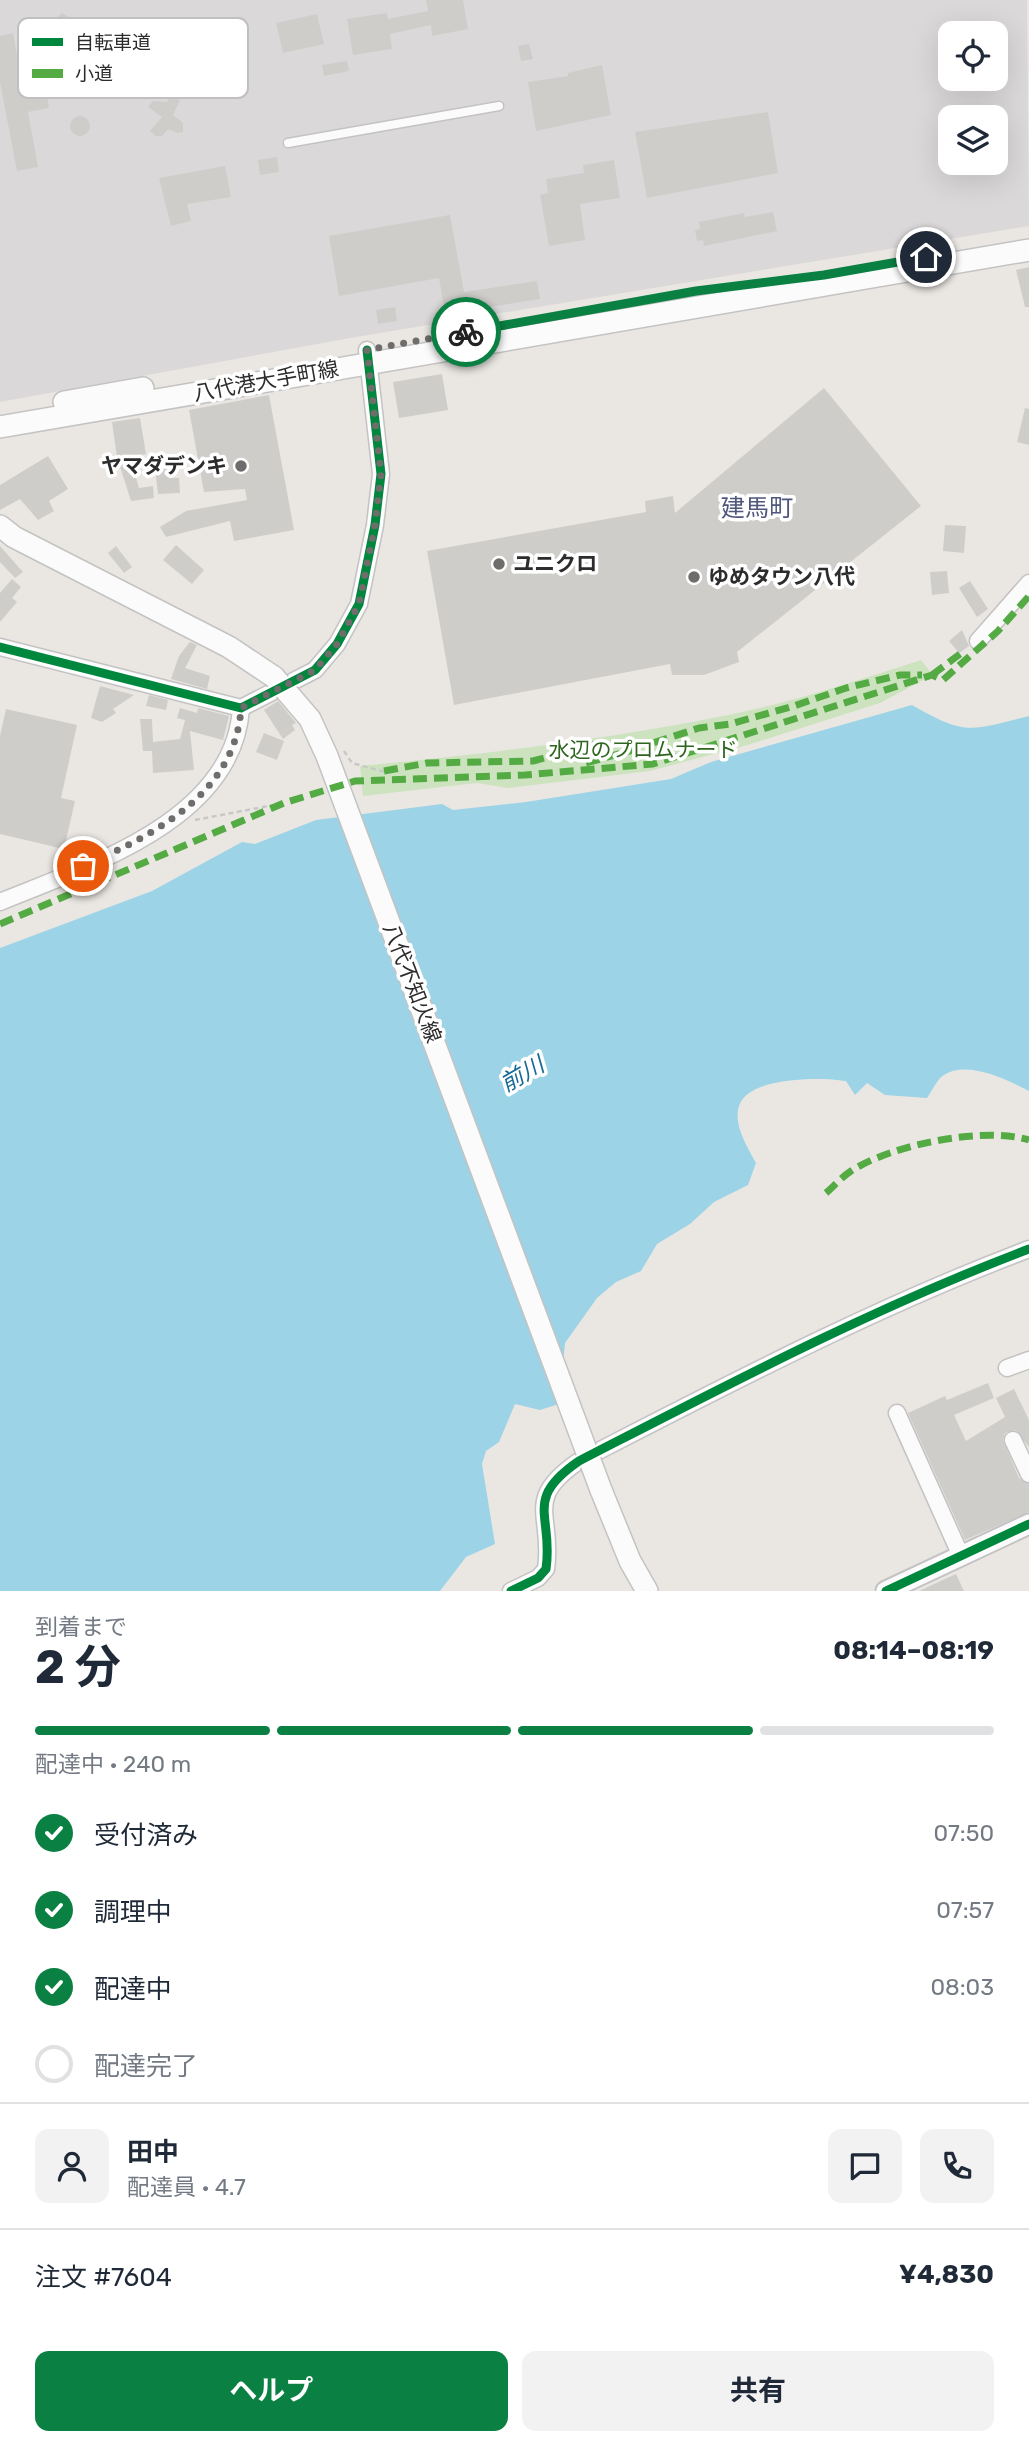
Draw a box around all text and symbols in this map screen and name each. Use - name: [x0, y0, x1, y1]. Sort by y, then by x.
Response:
- legend: [18, 18, 248, 98]
- map controls: [938, 21, 1008, 175]
- button: locate: [938, 21, 1008, 91]
- text: 自転車道: [75, 31, 151, 54]
- text: 小道: [75, 62, 113, 85]
- button: layers: [938, 105, 1008, 175]
- pin: [896, 227, 956, 287]
- icon: home: [907, 238, 945, 276]
- courier: [431, 297, 501, 367]
- icon: bike: [447, 313, 485, 351]
- street label: 八代港大手町線: [191, 355, 340, 406]
- place label: ヤマダデンキ: [101, 453, 227, 478]
- marker: ヤマダデンキ: [233, 458, 249, 474]
- district label: 建馬町: [721, 494, 793, 522]
- place label: ユニクロ: [513, 551, 597, 576]
- marker: ユニクロ: [491, 556, 507, 572]
- place label: ゆめタウン八代: [708, 564, 855, 589]
- marker: ゆめタウン八代: [686, 569, 702, 585]
- park label: 水辺のプロムナード: [549, 737, 738, 762]
- pin: [53, 836, 113, 896]
- icon: bag: [64, 847, 102, 885]
- street label: 八代不知火線: [378, 920, 447, 1046]
- water label: 前川: [495, 1049, 552, 1098]
- text: 到着まで: [35, 1613, 127, 1641]
- text: 08:14–08:19: [833, 1635, 994, 1666]
- text: 2 分: [35, 1640, 121, 1695]
- text: 配達中 · 240 m: [35, 1750, 191, 1778]
- icon: check: [35, 1814, 73, 1852]
- text: 07:50: [933, 1819, 994, 1847]
- text: 受付済み: [94, 1820, 198, 1851]
- icon: check: [35, 1891, 73, 1929]
- text: 07:57: [936, 1896, 994, 1924]
- text: 調理中: [94, 1897, 172, 1928]
- icon: check: [35, 1968, 73, 2006]
- text: 08:03: [930, 1973, 994, 2001]
- text: 配達中: [94, 1974, 172, 2005]
- text: 配達完了: [94, 2051, 198, 2082]
- button: person: [35, 2129, 109, 2203]
- button: chat: [828, 2129, 902, 2203]
- button: phone: [920, 2129, 994, 2203]
- text: 田中: [127, 2137, 179, 2168]
- text: 配達員 · 4.7: [127, 2173, 246, 2201]
- text: ¥4,830: [899, 2259, 994, 2290]
- text: 注文 #7604: [35, 2262, 172, 2293]
- button: ヘルプ: [35, 2351, 508, 2431]
- button: 共有: [522, 2351, 994, 2431]

